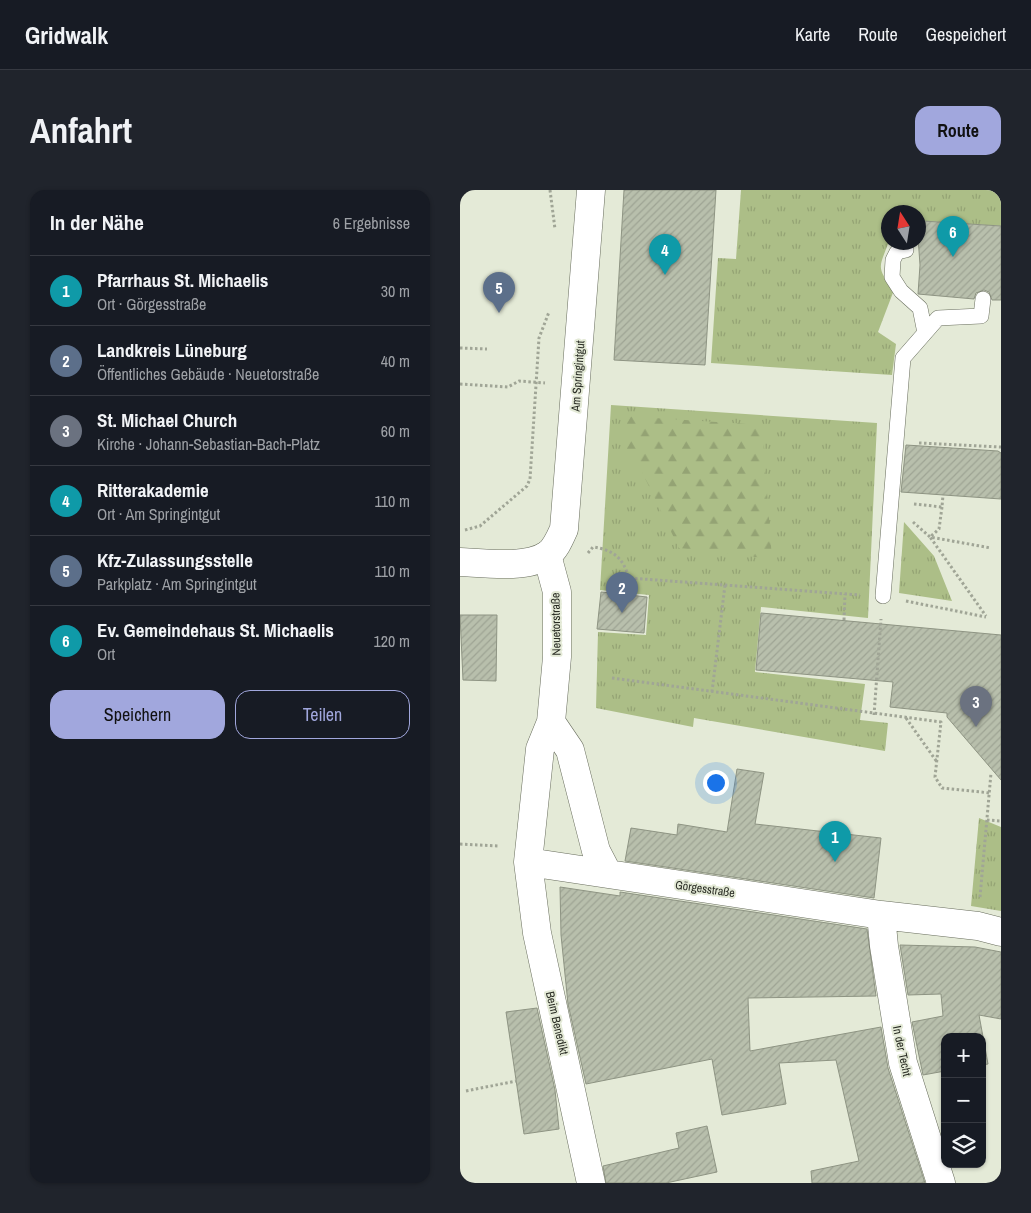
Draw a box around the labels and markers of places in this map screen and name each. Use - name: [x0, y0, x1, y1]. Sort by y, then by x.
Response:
- pin: 6: [937, 216, 969, 257]
- pin: 4: [649, 234, 681, 275]
- pin: 5: [483, 272, 515, 313]
- pin: 2: [606, 572, 638, 613]
- pin: 3: [960, 686, 992, 727]
- pin: 1: [819, 821, 851, 862]

